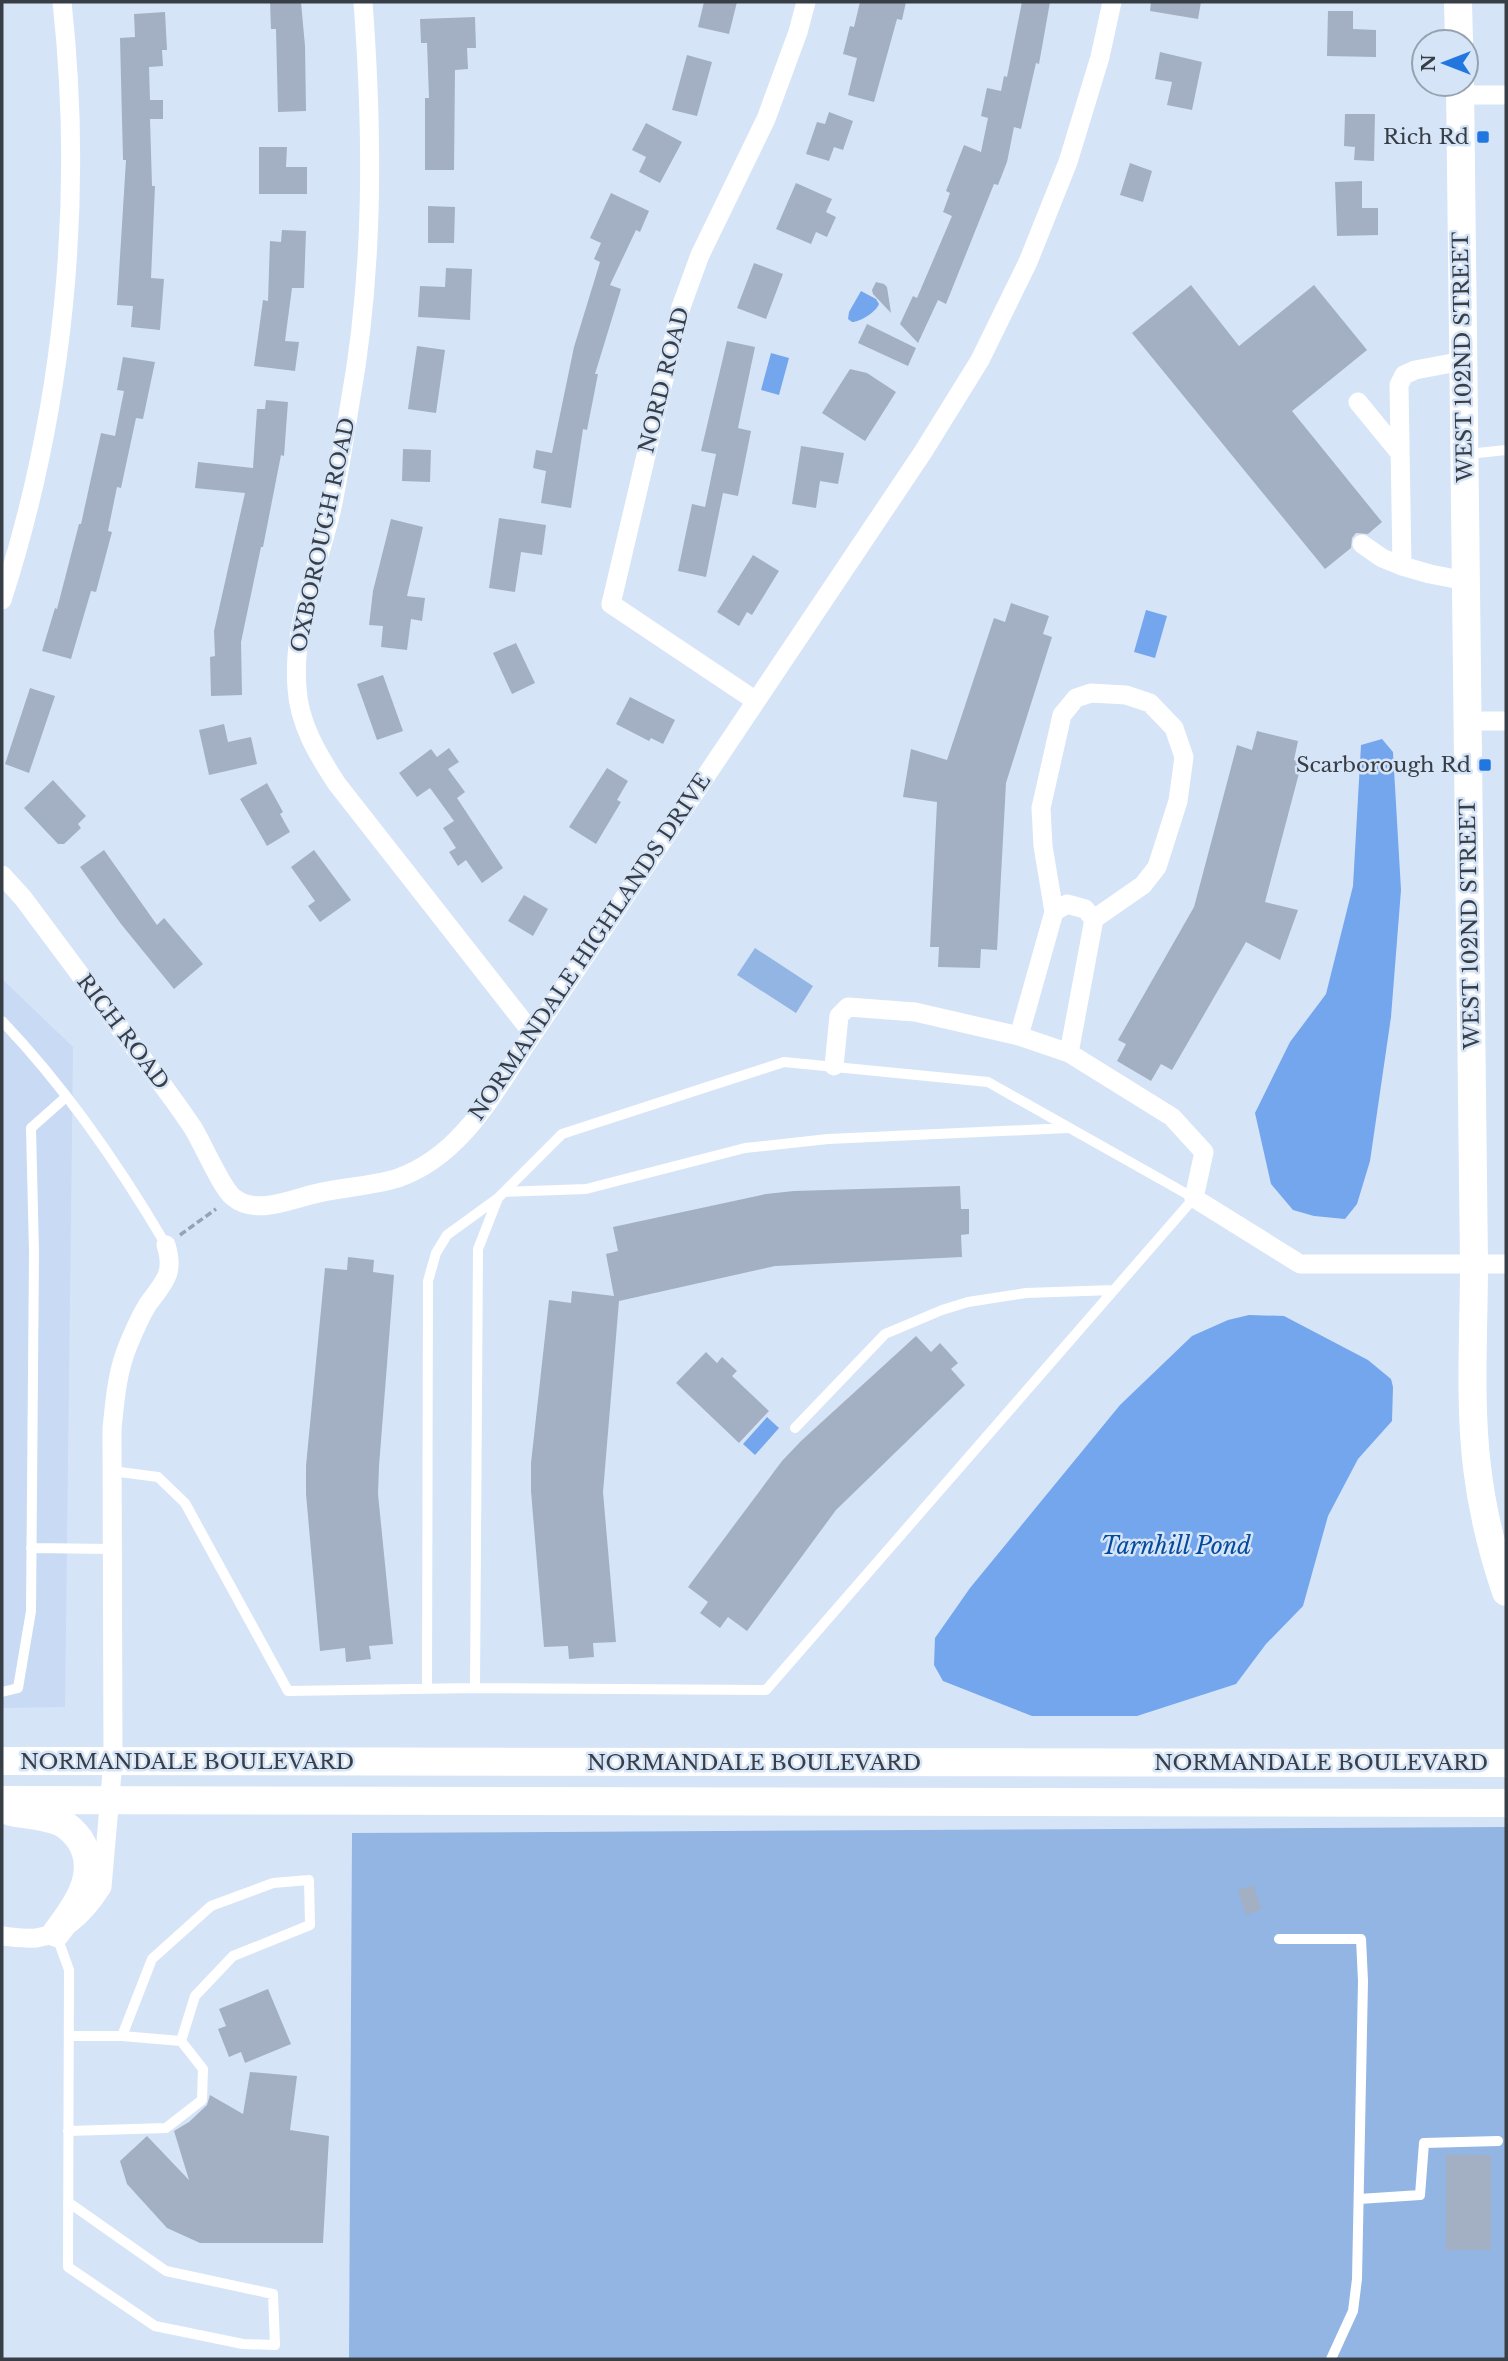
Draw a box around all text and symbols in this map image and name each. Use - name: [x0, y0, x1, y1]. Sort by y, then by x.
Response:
- north arrow: [1410, 28, 1480, 98]
- text: N: [1417, 54, 1440, 72]
- place label: Rich Rd: [1383, 124, 1469, 150]
- marker: Rich Rd: [1475, 129, 1491, 145]
- street label: WEST 102ND STREET: [1448, 231, 1478, 484]
- street label: NORD ROAD: [633, 304, 695, 456]
- street label: OXBOROUGH ROAD: [285, 415, 361, 655]
- place label: Scarborough Rd: [1296, 752, 1471, 778]
- marker: Scarborough Rd: [1477, 757, 1493, 773]
- street label: NORMANDALE HIGHLANDS DRIVE: [464, 769, 716, 1125]
- street label: WEST 102ND STREET: [1455, 798, 1485, 1051]
- street label: RICH ROAD: [71, 969, 175, 1095]
- water label: Tarnhill Pond: [1101, 1532, 1251, 1560]
- street label: NORMANDALE BOULEVARD: [20, 1749, 354, 1775]
- street label: NORMANDALE BOULEVARD: [587, 1750, 921, 1776]
- street label: NORMANDALE BOULEVARD: [1154, 1750, 1488, 1776]

